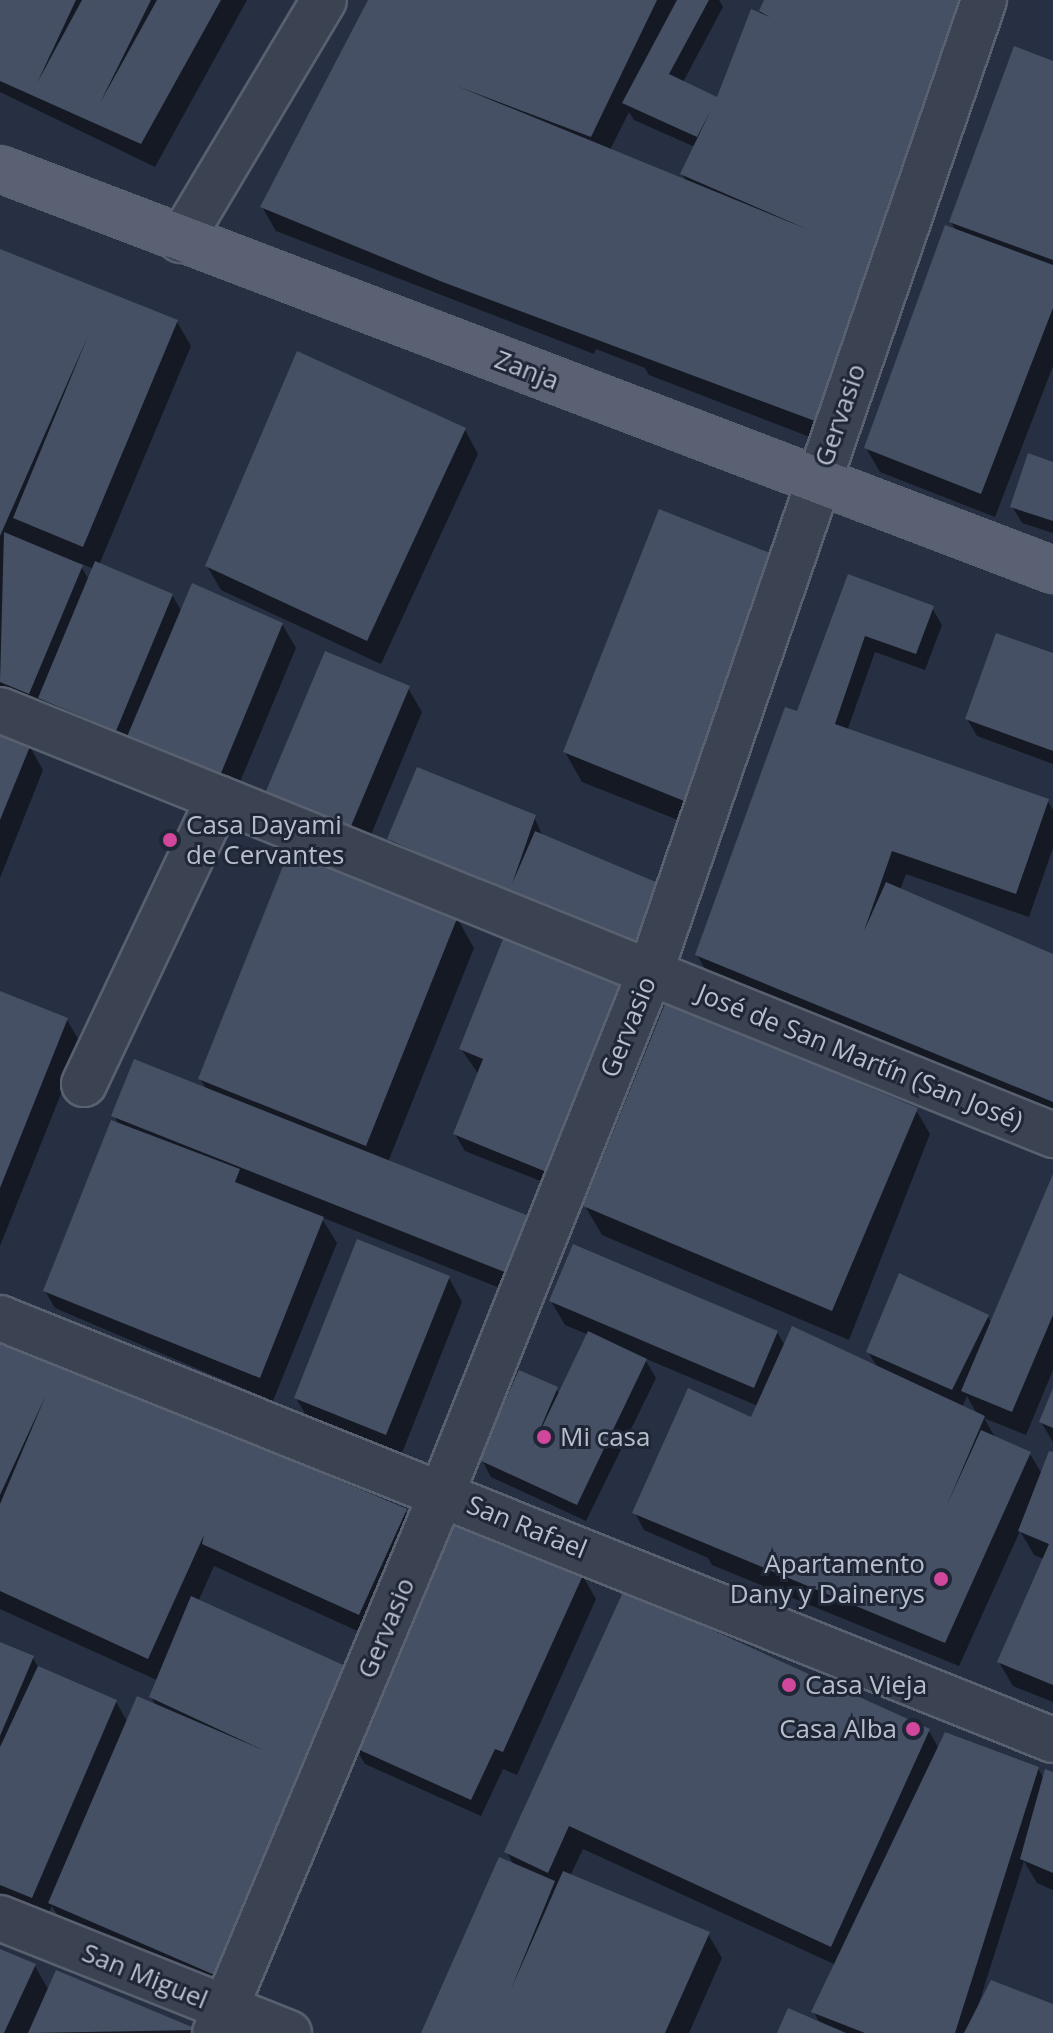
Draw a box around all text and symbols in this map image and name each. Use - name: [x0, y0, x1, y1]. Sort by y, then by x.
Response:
- street label: Zanja: [490, 344, 564, 396]
- street label: Gervasio: [808, 360, 872, 470]
- place label: Casa Dayami de Cervantes: [186, 809, 345, 870]
- marker: Casa Dayami de Cervantes: [161, 831, 179, 849]
- street label: Gervasio: [594, 972, 662, 1082]
- street label: José de San Martín (San José): [693, 977, 1027, 1137]
- place label: Mi casa: [560, 1421, 650, 1453]
- marker: Mi casa: [535, 1428, 553, 1446]
- street label: San Rafael: [463, 1489, 591, 1565]
- place label: Apartamento Dany y Dainerys: [730, 1548, 925, 1610]
- marker: Apartamento Dany y Dainerys: [932, 1570, 950, 1588]
- street label: Gervasio: [351, 1573, 421, 1683]
- place label: Casa Vieja: [805, 1669, 927, 1701]
- marker: Casa Vieja: [780, 1676, 798, 1694]
- place label: Casa Alba: [779, 1713, 897, 1745]
- marker: Casa Alba: [904, 1720, 922, 1738]
- street label: San Miguel: [78, 1937, 212, 2015]

